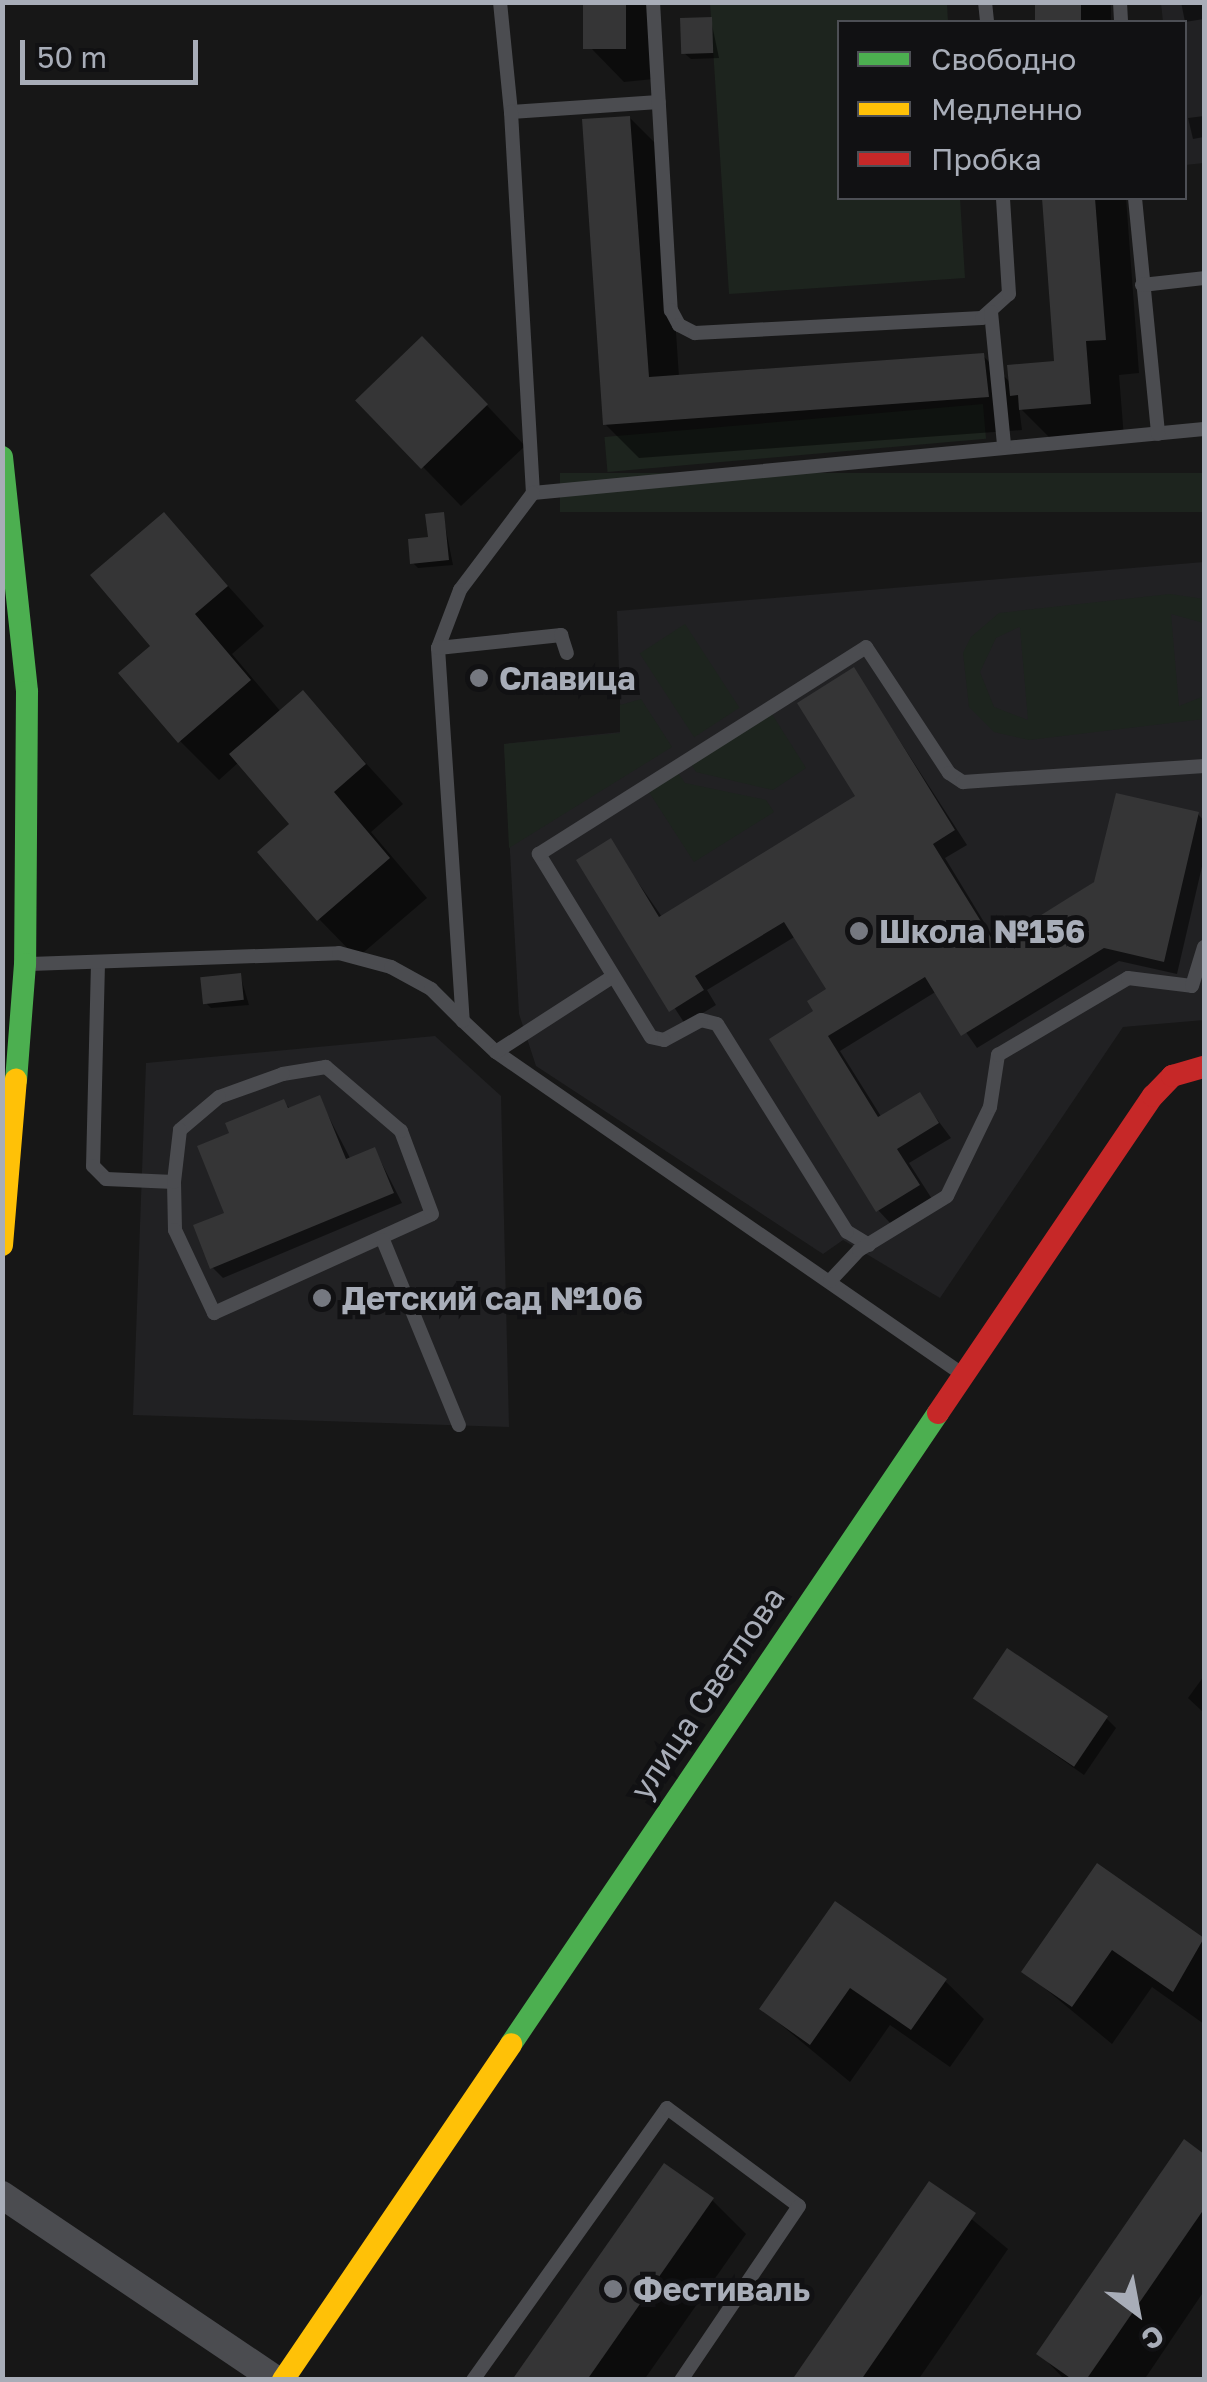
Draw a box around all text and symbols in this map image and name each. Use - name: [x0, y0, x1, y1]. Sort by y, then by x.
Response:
- scale bar: [25, 20, 202, 82]
- legend: [837, 20, 1187, 200]
- text: 50 m: [37, 39, 107, 75]
- text: Свободно: [931, 41, 1076, 77]
- text: Медленно: [931, 91, 1082, 127]
- text: Пробка: [931, 141, 1042, 177]
- place label: Славица: [499, 659, 636, 697]
- marker: Славица: [468, 667, 490, 689]
- place label: Школа №156: [879, 912, 1085, 950]
- marker: Школа №156: [848, 920, 870, 942]
- place label: Детский сад №106: [342, 1279, 643, 1317]
- marker: Детский сад №106: [311, 1287, 333, 1309]
- street label: улица Светлова: [622, 1579, 792, 1807]
- north arrow: [1087, 2262, 1187, 2362]
- place label: Фестиваль: [633, 2270, 810, 2308]
- marker: Фестиваль: [602, 2278, 624, 2300]
- text: С: [1136, 2319, 1170, 2357]

